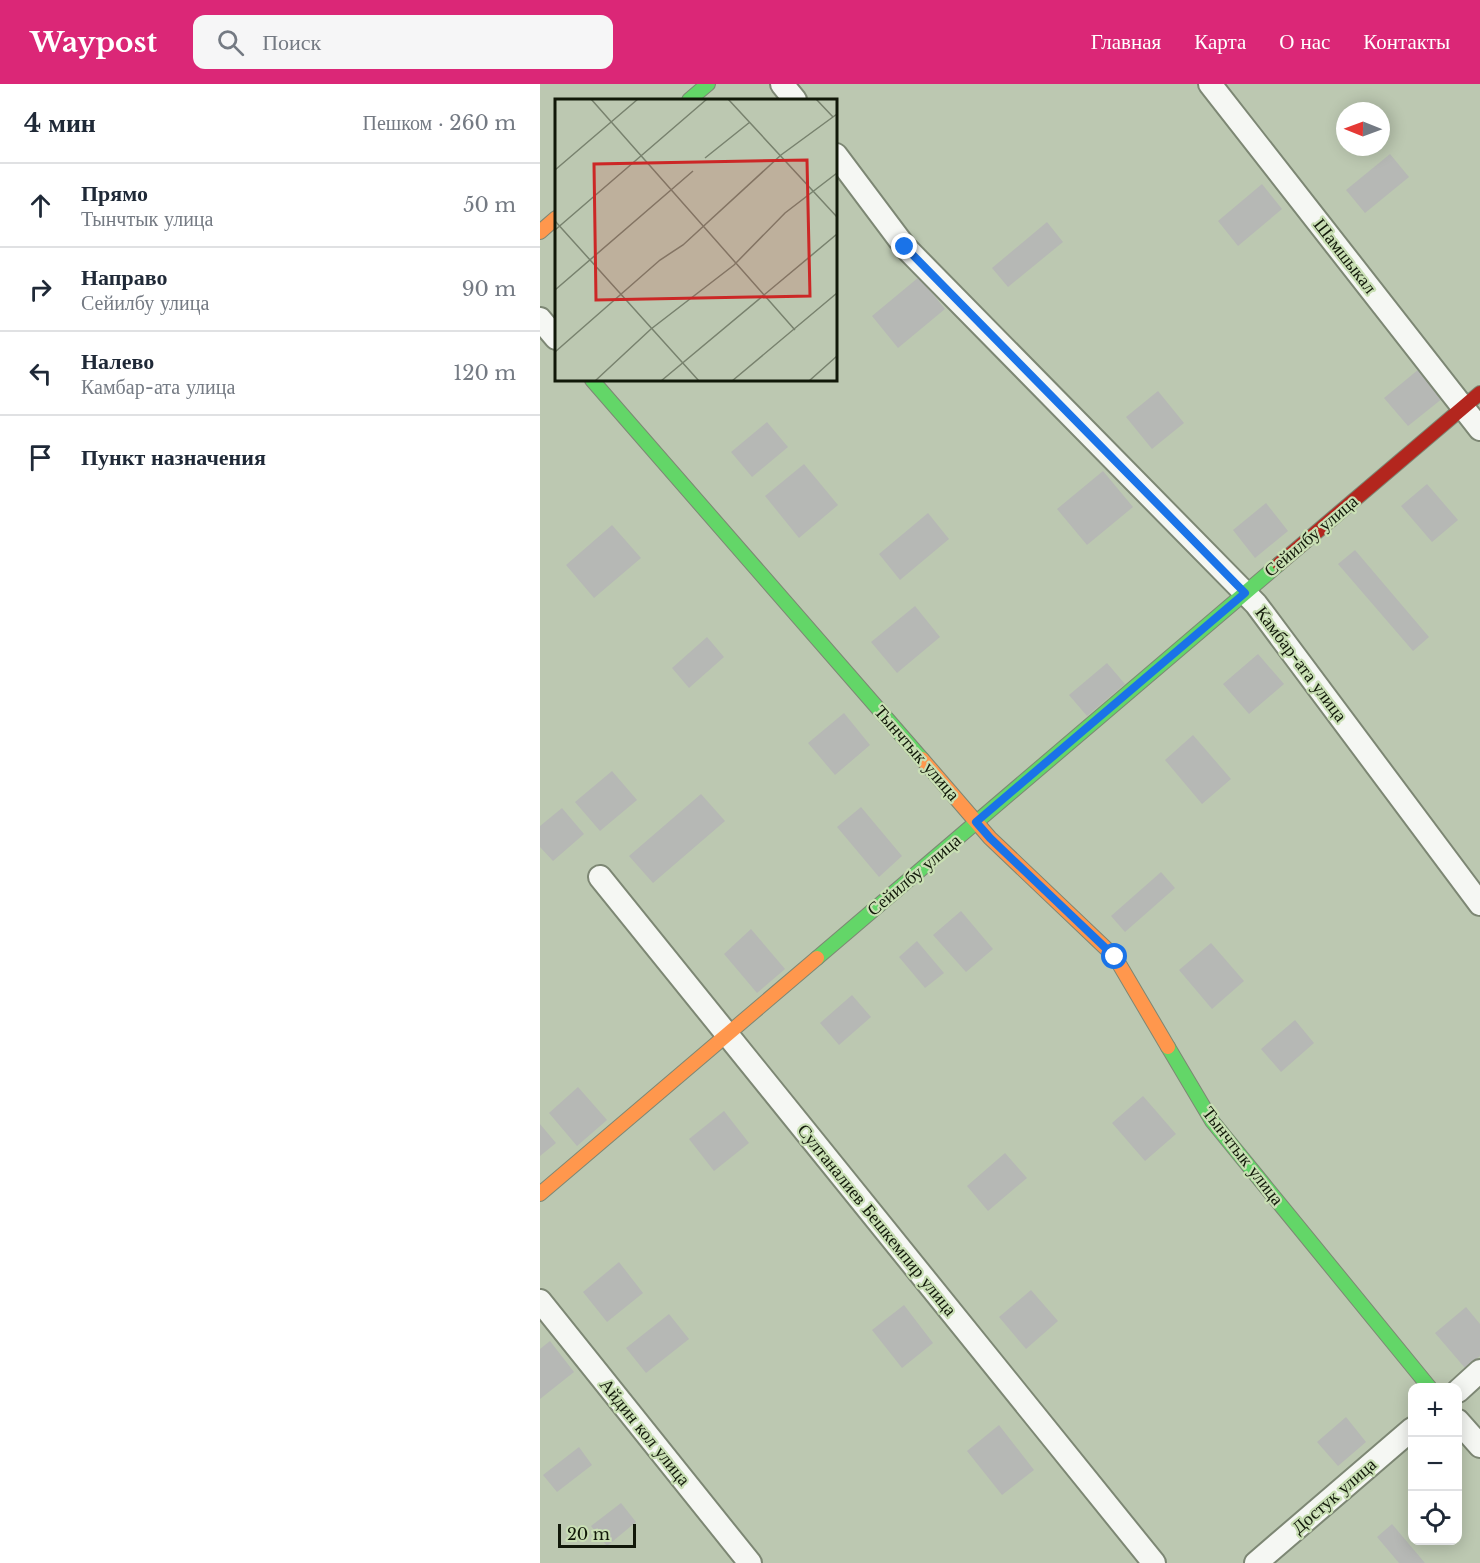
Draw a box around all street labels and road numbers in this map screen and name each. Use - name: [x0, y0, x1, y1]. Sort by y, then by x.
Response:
- street label: Шамшыкал: [1309, 214, 1381, 298]
- street label: Сейилбу улица: [1260, 490, 1362, 582]
- street label: Камбар-ата улица: [1250, 602, 1352, 726]
- street label: Тынчтык улица: [870, 701, 964, 805]
- street label: Сейилбу улица: [863, 829, 965, 921]
- street label: Тынчтык улица: [1198, 1102, 1288, 1210]
- street label: Султаналиев Бешкемпир улица: [793, 1120, 961, 1320]
- street label: Айдин кол улица: [595, 1374, 695, 1490]
- street label: Достук улица: [1287, 1453, 1381, 1539]

